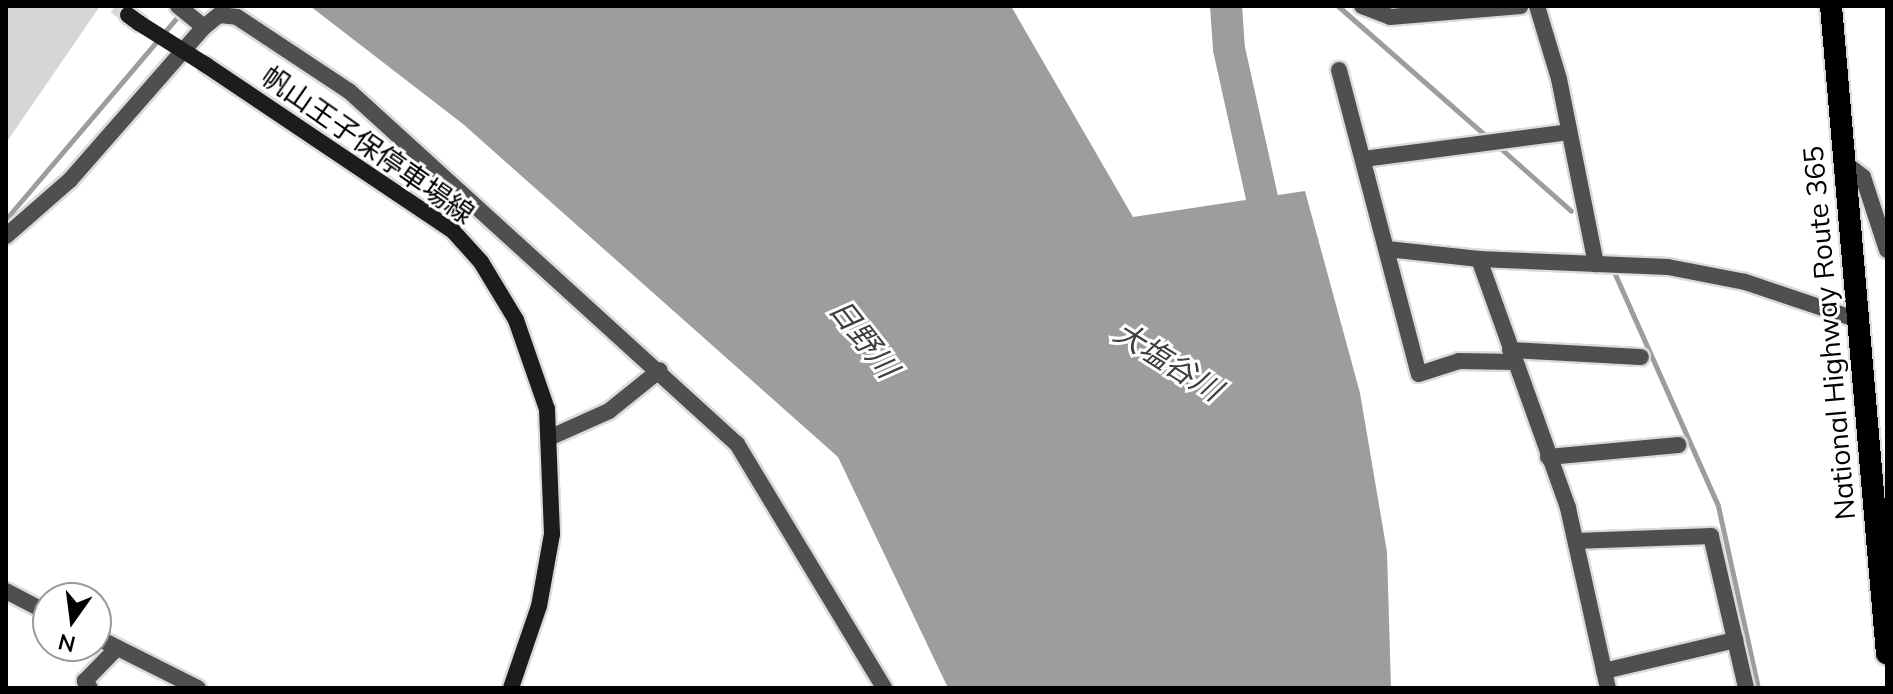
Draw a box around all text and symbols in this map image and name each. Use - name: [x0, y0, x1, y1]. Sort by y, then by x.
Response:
- street label: 帆山王子保停車場線: [255, 59, 481, 231]
- street label: National Highway Route 365: [1796, 145, 1862, 521]
- water label: 日野川: [822, 291, 906, 385]
- water label: 大塩谷川: [1108, 314, 1228, 408]
- north arrow: [32, 582, 112, 662]
- text: N: [55, 628, 78, 659]

